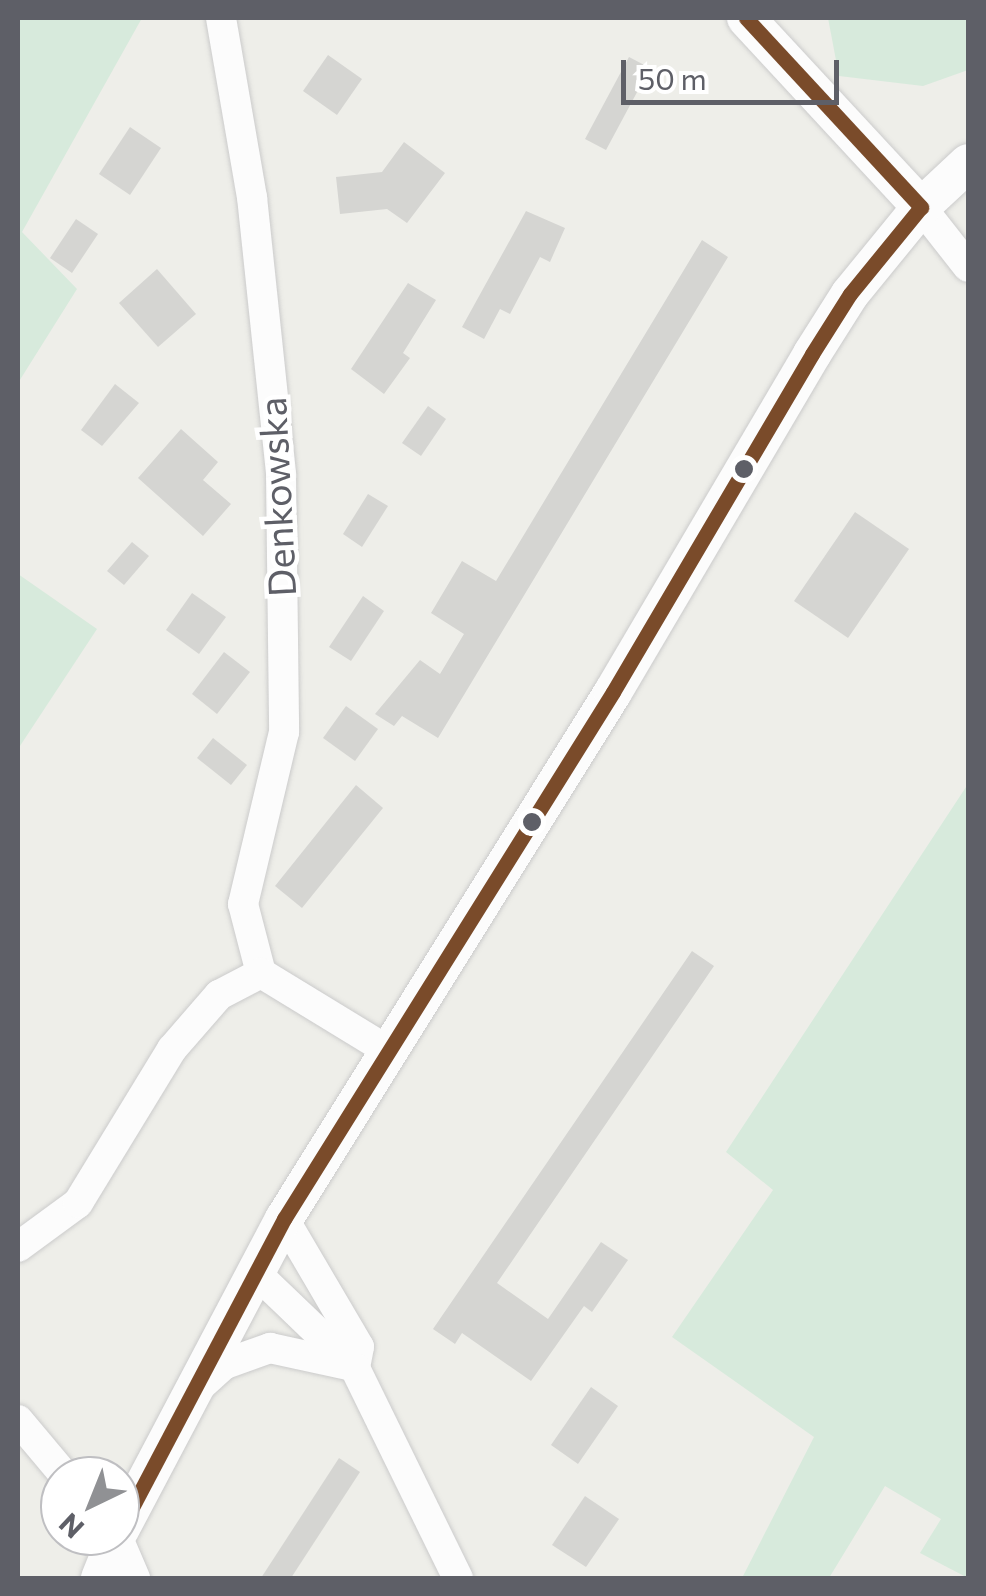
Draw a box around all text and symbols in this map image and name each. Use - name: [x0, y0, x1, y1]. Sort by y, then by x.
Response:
- scale bar: [626, 40, 844, 102]
- text: 50 m: [638, 59, 707, 96]
- street label: Denkowska: [248, 396, 304, 598]
- unlabelled marker: [734, 459, 754, 479]
- unlabelled marker: [522, 812, 542, 832]
- north arrow: [40, 1456, 140, 1556]
- text: N: [52, 1507, 90, 1546]

